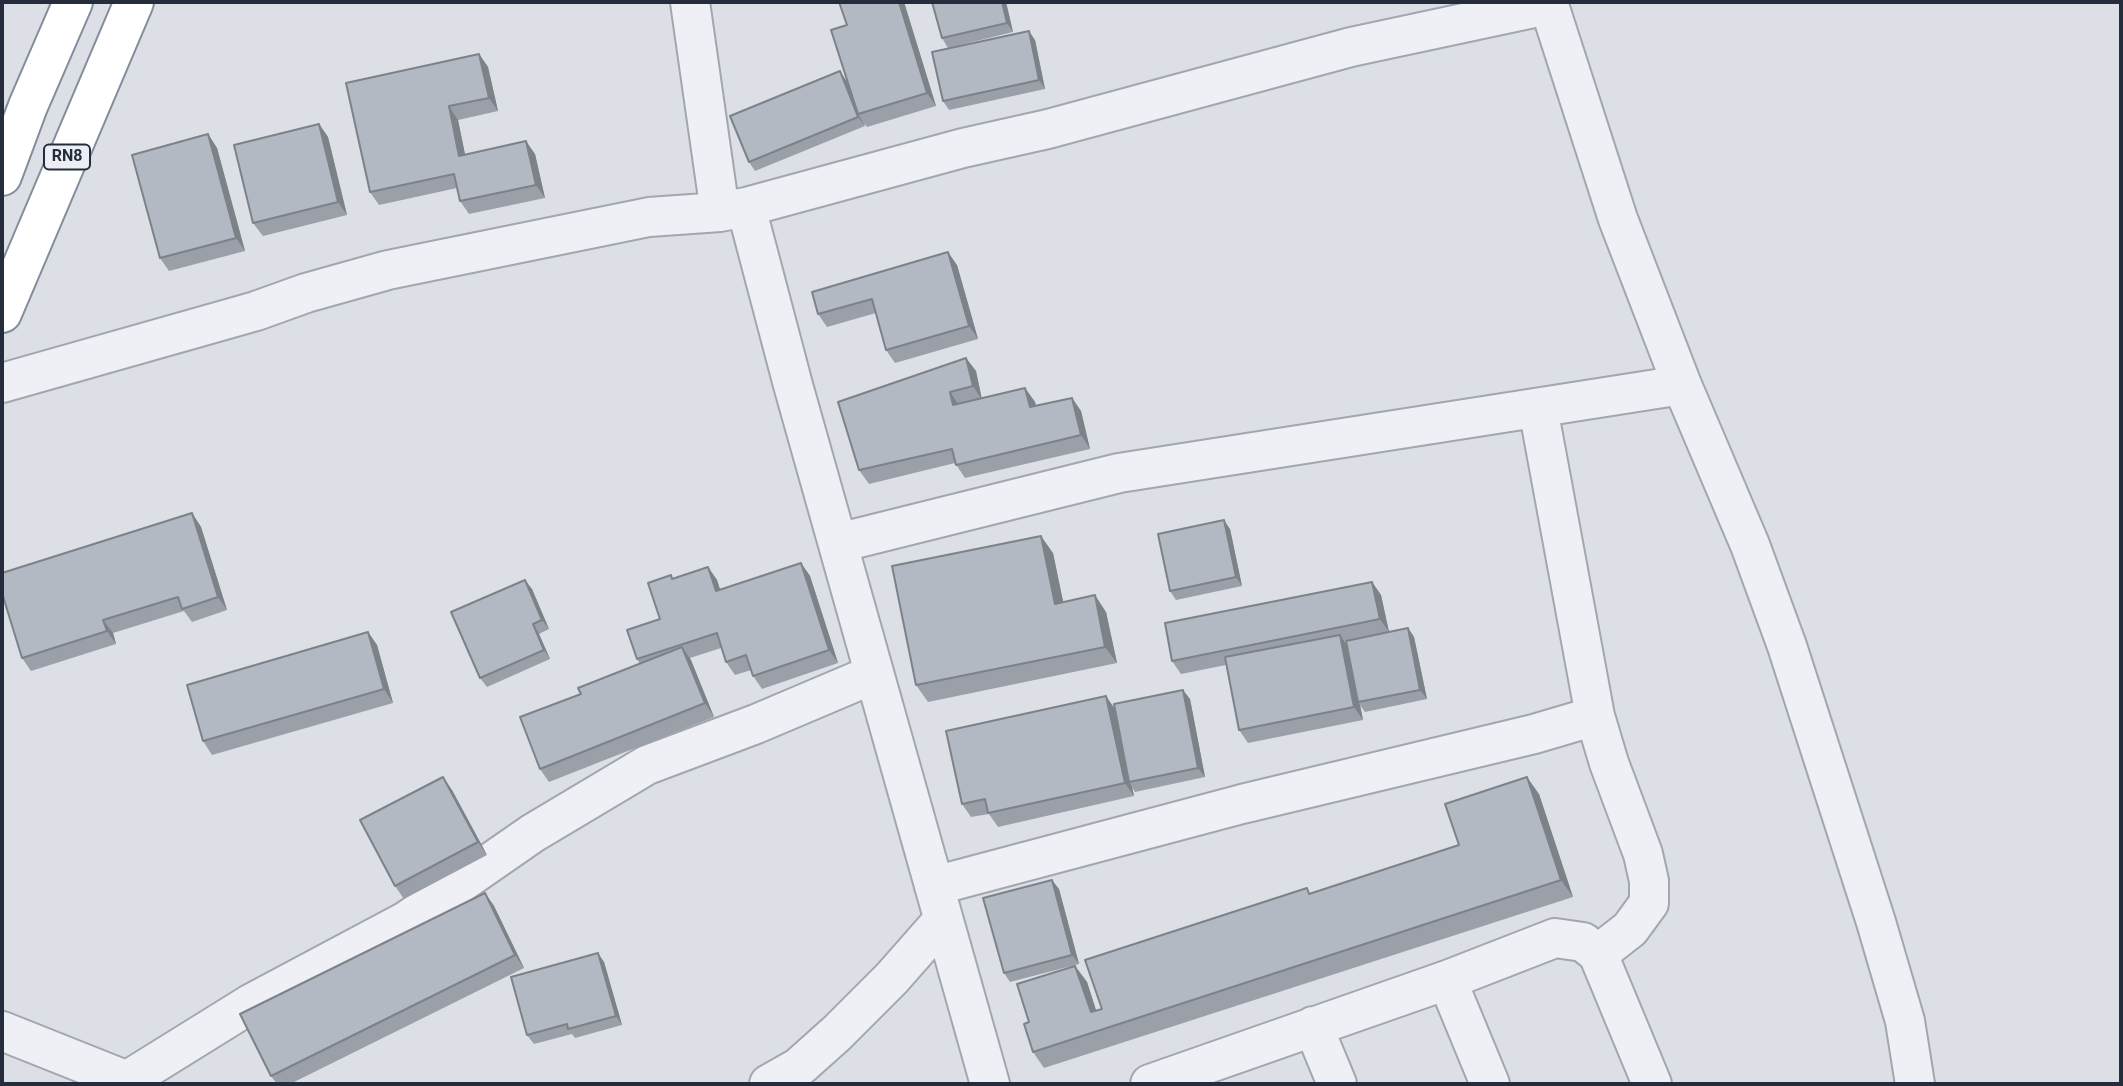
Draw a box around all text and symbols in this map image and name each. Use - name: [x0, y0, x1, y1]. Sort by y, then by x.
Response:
- road number: RN8: [44, 144, 90, 169]

